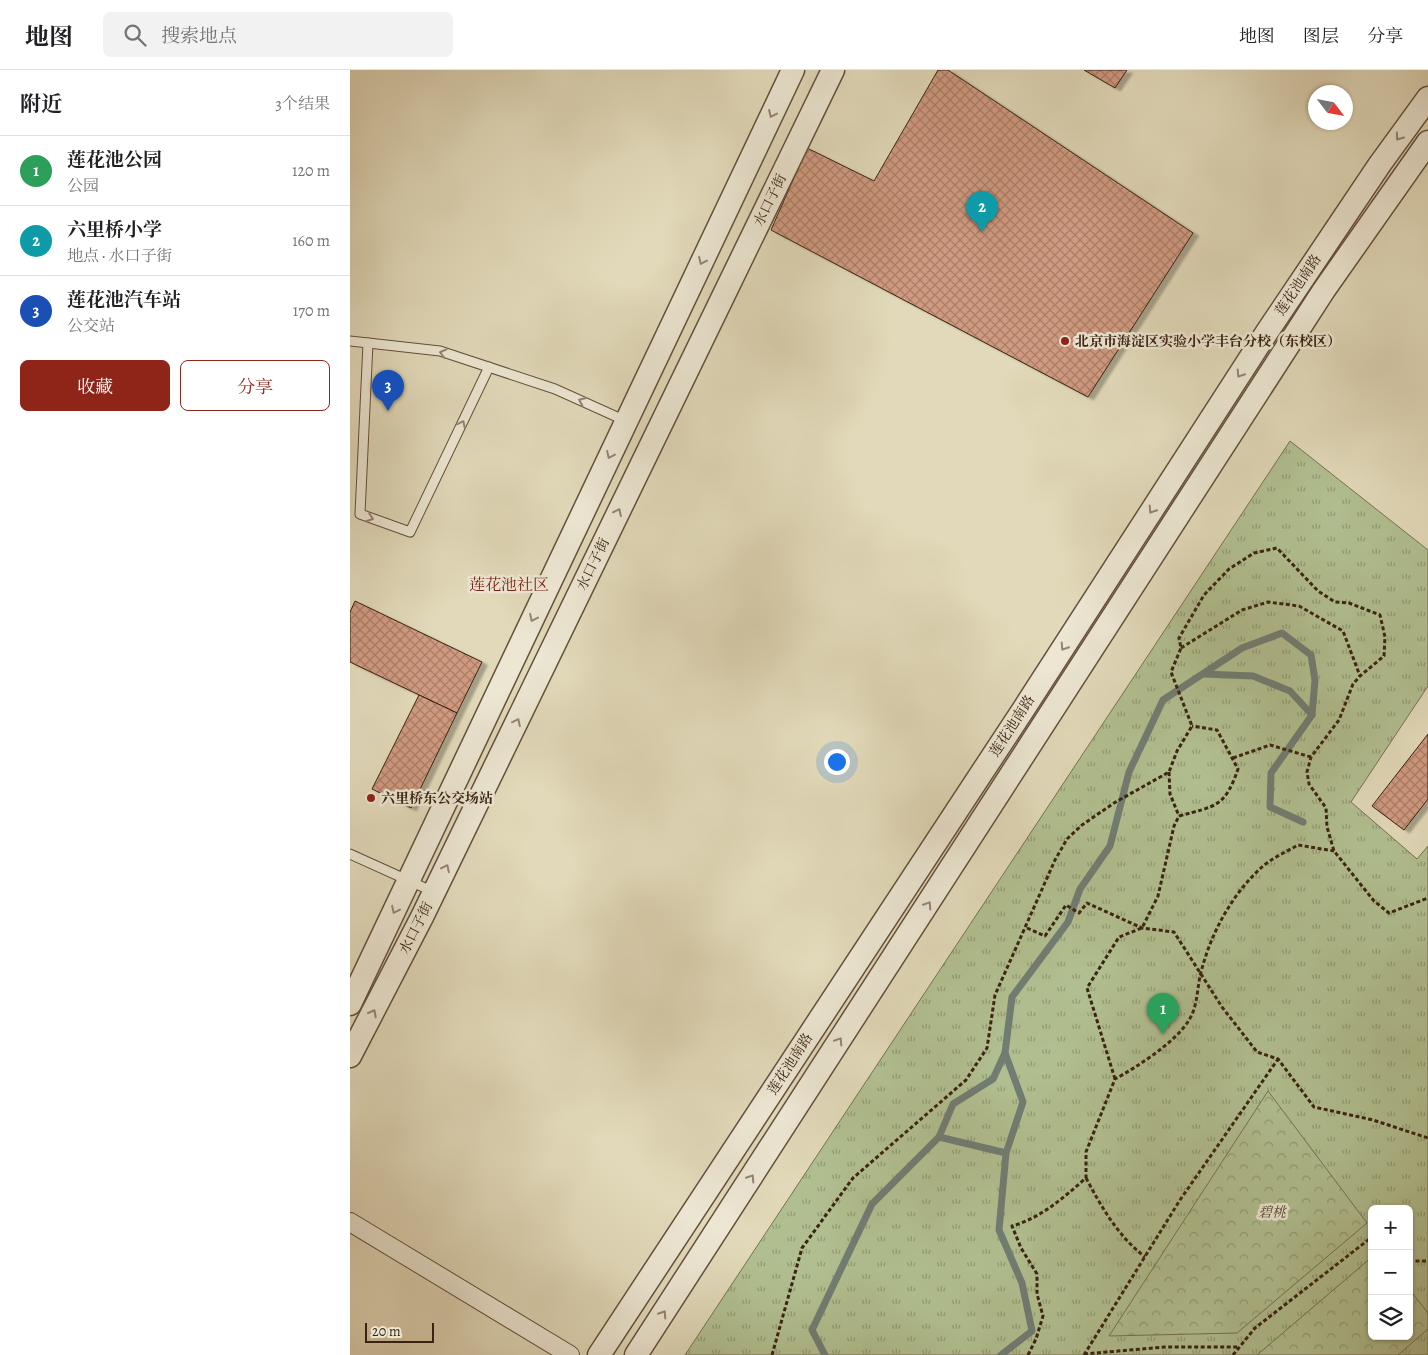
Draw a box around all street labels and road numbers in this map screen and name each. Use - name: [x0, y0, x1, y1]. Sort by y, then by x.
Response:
- street label: 水口子街: [749, 171, 791, 229]
- street label: 莲花池南路: [1271, 251, 1325, 319]
- street label: 水口子街: [572, 535, 614, 593]
- street label: 莲花池南路: [985, 691, 1039, 761]
- street label: 水口子街: [395, 899, 437, 957]
- street label: 莲花池南路: [763, 1029, 817, 1099]

